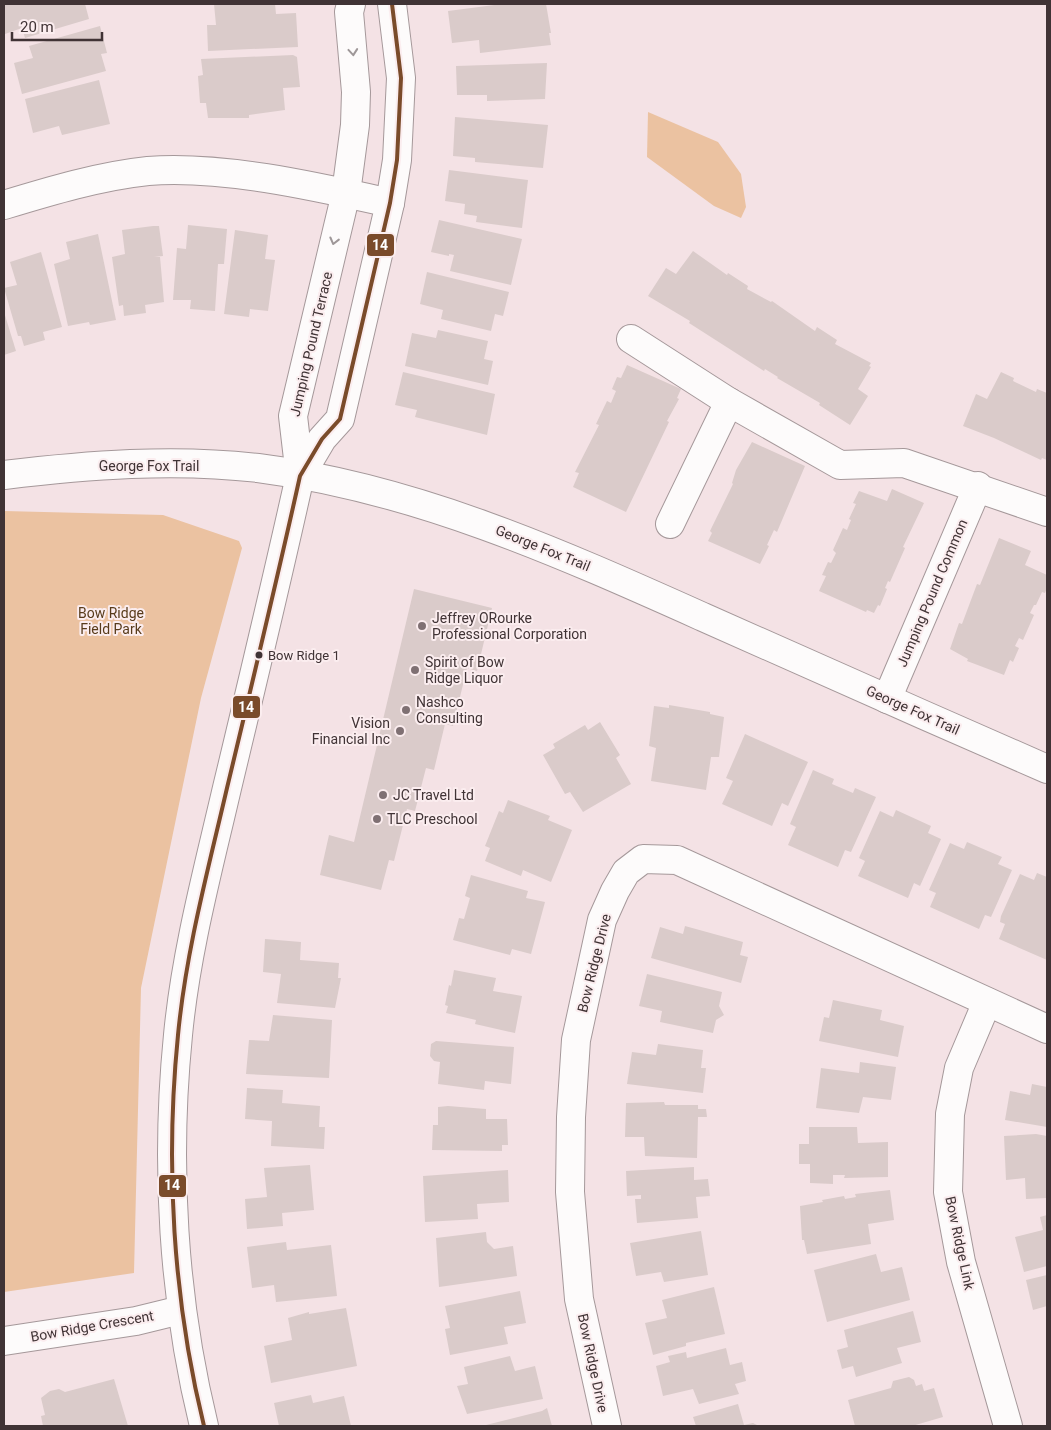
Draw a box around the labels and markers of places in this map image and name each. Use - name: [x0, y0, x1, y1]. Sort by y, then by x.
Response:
- place label: Jeffrey ORourke Professional Corporation: [432, 610, 587, 642]
- marker: Jeffrey ORourke Professional Corporation: [416, 620, 428, 632]
- place label: Bow Ridge 1: [268, 648, 340, 663]
- marker: Bow Ridge 1: [254, 650, 264, 660]
- place label: Spirit of Bow Ridge Liquor: [425, 654, 505, 686]
- marker: Spirit of Bow Ridge Liquor: [409, 664, 421, 676]
- place label: Nashco Consulting: [416, 694, 483, 726]
- marker: Nashco Consulting: [400, 704, 412, 716]
- place label: Vision Financial Inc: [312, 715, 390, 747]
- marker: Vision Financial Inc: [394, 725, 406, 737]
- place label: JC Travel Ltd: [393, 787, 474, 803]
- marker: JC Travel Ltd: [377, 789, 389, 801]
- place label: TLC Preschool: [387, 811, 478, 827]
- marker: TLC Preschool: [371, 813, 383, 825]

